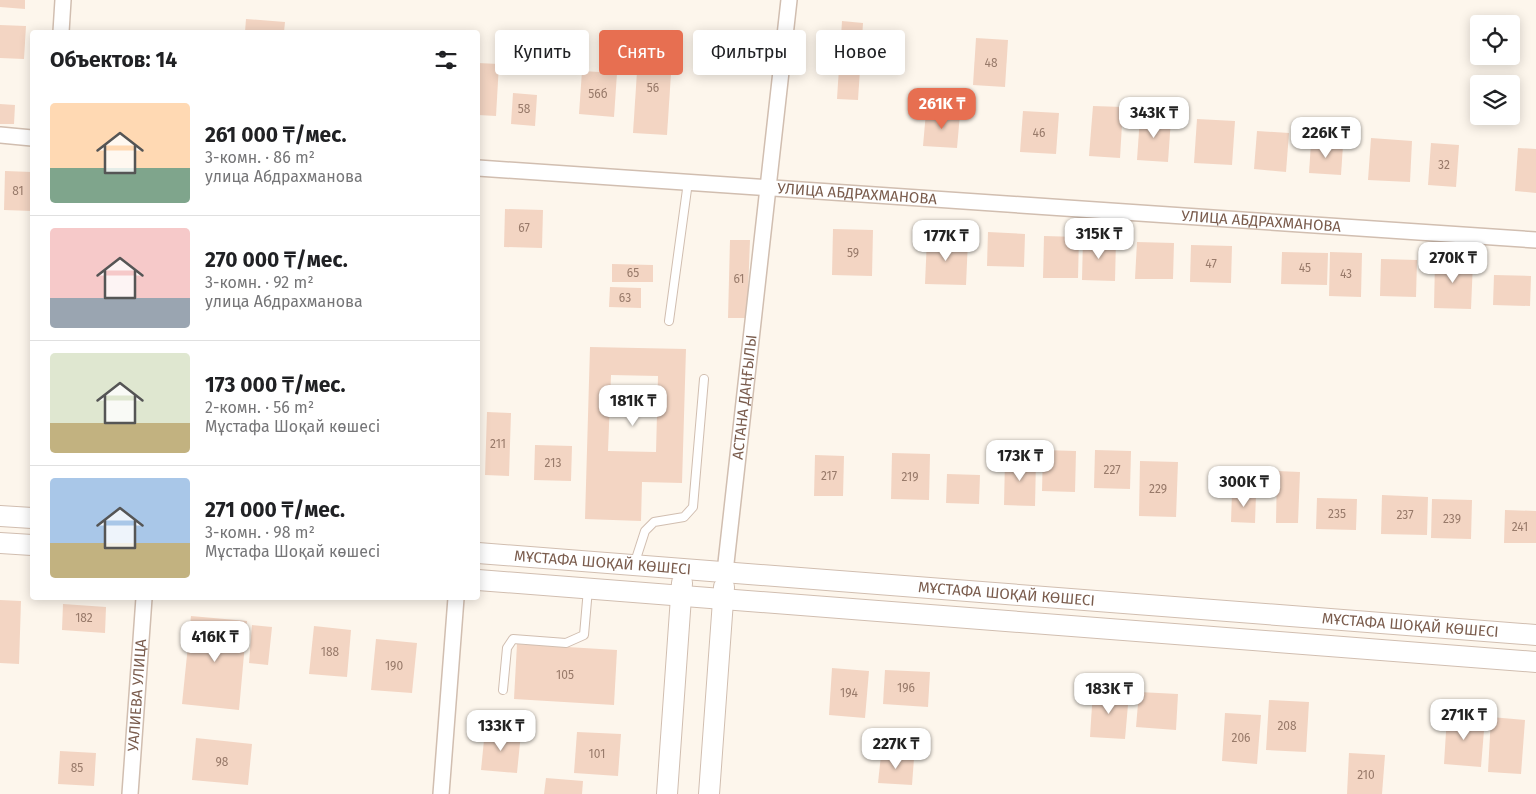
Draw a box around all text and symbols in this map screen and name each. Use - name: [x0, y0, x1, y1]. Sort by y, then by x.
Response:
- map controls: [1470, 15, 1520, 125]
- button: locate: [1470, 15, 1520, 65]
- chip: Купить: [495, 30, 589, 75]
- chip: Снять: [599, 30, 683, 75]
- chip: Фильтры: [693, 30, 806, 75]
- chip: Новое: [816, 30, 905, 75]
- icon: filters: [432, 46, 460, 74]
- text: Объектов: 14: [50, 47, 177, 73]
- house number: 48: [985, 56, 998, 70]
- button: layers: [1470, 75, 1520, 125]
- house number: 56: [647, 81, 659, 95]
- house number: 56б: [588, 87, 608, 101]
- pin: 261K ₸: [901, 88, 983, 130]
- text: 261K ₸: [919, 94, 965, 113]
- pin: 343K ₸: [1113, 96, 1195, 139]
- house number: 58: [518, 102, 531, 116]
- text: 343K ₸: [1130, 103, 1178, 122]
- pin: 226K ₸: [1285, 116, 1367, 159]
- text: 261 000 ₸/мес.: [205, 122, 346, 148]
- icon: home: [90, 123, 150, 183]
- text: 226K ₸: [1302, 123, 1350, 142]
- house number: 46: [1033, 126, 1045, 140]
- text: 3-комн. · 86 m²: [205, 148, 315, 167]
- house number: 32: [1438, 158, 1450, 172]
- text: улица Абдрахманова: [205, 167, 363, 186]
- street label: УЛИЦА АБДРАХМАНОВА: [777, 179, 938, 208]
- house number: 81: [12, 184, 24, 198]
- street label: УЛИЦА АБДРАХМАНОВА: [1181, 207, 1342, 236]
- pin: 315K ₸: [1058, 218, 1140, 260]
- pin: 177K ₸: [905, 220, 987, 262]
- house number: 67: [518, 221, 530, 235]
- text: 315K ₸: [1076, 224, 1122, 243]
- text: 177K ₸: [923, 226, 969, 245]
- pin: 270K ₸: [1412, 242, 1494, 284]
- house number: 59: [847, 246, 859, 260]
- text: 270 000 ₸/мес.: [205, 247, 348, 273]
- icon: home: [90, 248, 150, 308]
- text: 270K ₸: [1429, 248, 1477, 267]
- house number: 47: [1205, 257, 1217, 271]
- house number: 45: [1299, 261, 1311, 275]
- house number: 65: [627, 266, 639, 280]
- house number: 43: [1340, 267, 1352, 281]
- house number: 61: [733, 272, 745, 286]
- text: 3-комн. · 92 m²: [205, 273, 314, 292]
- house number: 63: [619, 291, 631, 305]
- text: улица Абдрахманова: [205, 292, 363, 311]
- street label: АСТАНА ДАҢҒЫЛЫ: [729, 334, 760, 460]
- text: 173 000 ₸/мес.: [205, 372, 346, 398]
- icon: home: [90, 373, 150, 433]
- pin: 181K ₸: [592, 384, 674, 427]
- text: 181K ₸: [610, 391, 656, 410]
- text: 2-комн. · 56 m²: [205, 398, 314, 417]
- text: Мұстафа Шоқай көшесі: [205, 417, 380, 436]
- house number: 211: [490, 437, 506, 451]
- pin: 173K ₸: [979, 440, 1061, 482]
- text: 173K ₸: [997, 446, 1043, 465]
- house number: 213: [545, 456, 561, 470]
- house number: 227: [1103, 463, 1121, 477]
- pin: 300K ₸: [1203, 466, 1285, 508]
- house number: 217: [821, 469, 837, 483]
- house number: 219: [901, 470, 919, 484]
- text: 300K ₸: [1219, 472, 1269, 491]
- house number: 229: [1149, 482, 1167, 496]
- text: 271 000 ₸/мес.: [205, 497, 345, 523]
- icon: home: [90, 498, 150, 558]
- house number: 235: [1328, 507, 1346, 521]
- house number: 237: [1396, 508, 1414, 522]
- house number: 239: [1443, 512, 1461, 526]
- house number: 241: [1512, 520, 1528, 534]
- text: 3-комн. · 98 m²: [205, 523, 315, 542]
- text: Мұстафа Шоқай көшесі: [205, 542, 380, 561]
- street label: МҰСТАФА ШОҚАЙ КӨШЕСІ: [514, 547, 692, 578]
- street label: МҰСТАФА ШОҚАЙ КӨШЕСІ: [917, 578, 1096, 610]
- street label: МҰСТАФА ШОҚАЙ КӨШЕСІ: [1321, 609, 1499, 641]
- house number: 182: [75, 611, 93, 625]
- pin: 416K ₸: [174, 620, 256, 663]
- text: 416K ₸: [192, 627, 239, 646]
- street label: УАЛИЕВА УЛИЦА: [124, 638, 150, 752]
- house number: 188: [321, 645, 340, 659]
- house number: 190: [385, 659, 403, 673]
- house number: 105: [556, 668, 574, 682]
- pin: 183K ₸: [1068, 672, 1150, 715]
- text: 183K ₸: [1085, 679, 1133, 698]
- house number: 196: [897, 681, 915, 695]
- house number: 194: [840, 686, 858, 700]
- pin: 271K ₸: [1423, 698, 1505, 741]
- text: 271K ₸: [1441, 705, 1487, 724]
- pin: 133K ₸: [460, 710, 542, 752]
- text: 133K ₸: [478, 716, 524, 735]
- house number: 208: [1277, 719, 1297, 733]
- pin: 227K ₸: [855, 728, 937, 770]
- house number: 206: [1231, 731, 1251, 745]
- text: 227K ₸: [873, 734, 919, 753]
- house number: 101: [589, 747, 605, 761]
- house number: 98: [216, 755, 229, 769]
- house number: 85: [71, 761, 83, 775]
- house number: 210: [1357, 768, 1375, 782]

